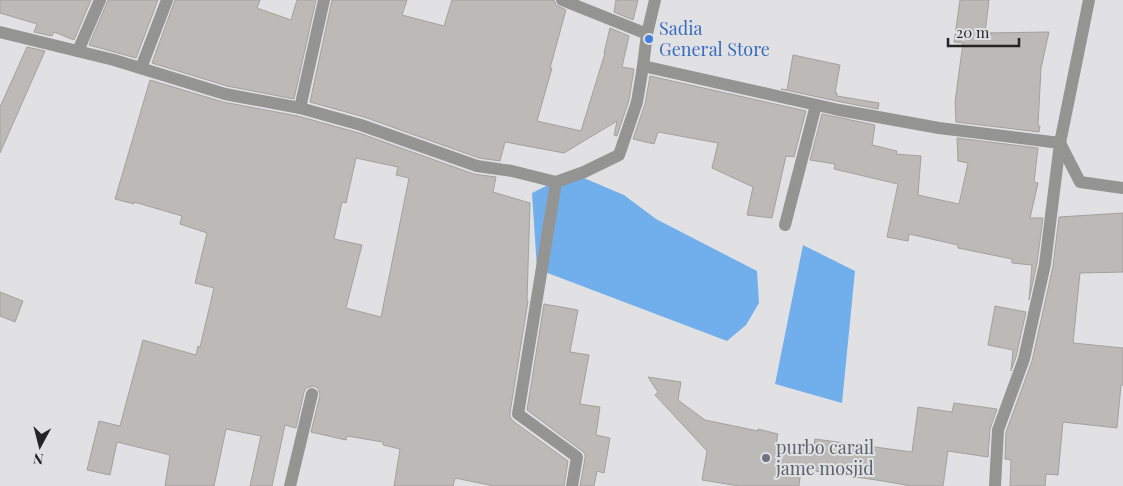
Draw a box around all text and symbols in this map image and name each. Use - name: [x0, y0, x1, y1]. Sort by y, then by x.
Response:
- scale bar: [948, 15, 1019, 47]
- place label: Sadia General Store: [659, 16, 770, 61]
- text: 20 m: [956, 22, 990, 42]
- marker: Sadia General Store: [643, 33, 655, 45]
- north arrow: [15, 421, 65, 471]
- place label: purbo carail jame mosjid: [775, 435, 874, 480]
- text: N: [32, 449, 45, 469]
- marker: purbo carail jame mosjid: [760, 452, 772, 464]

